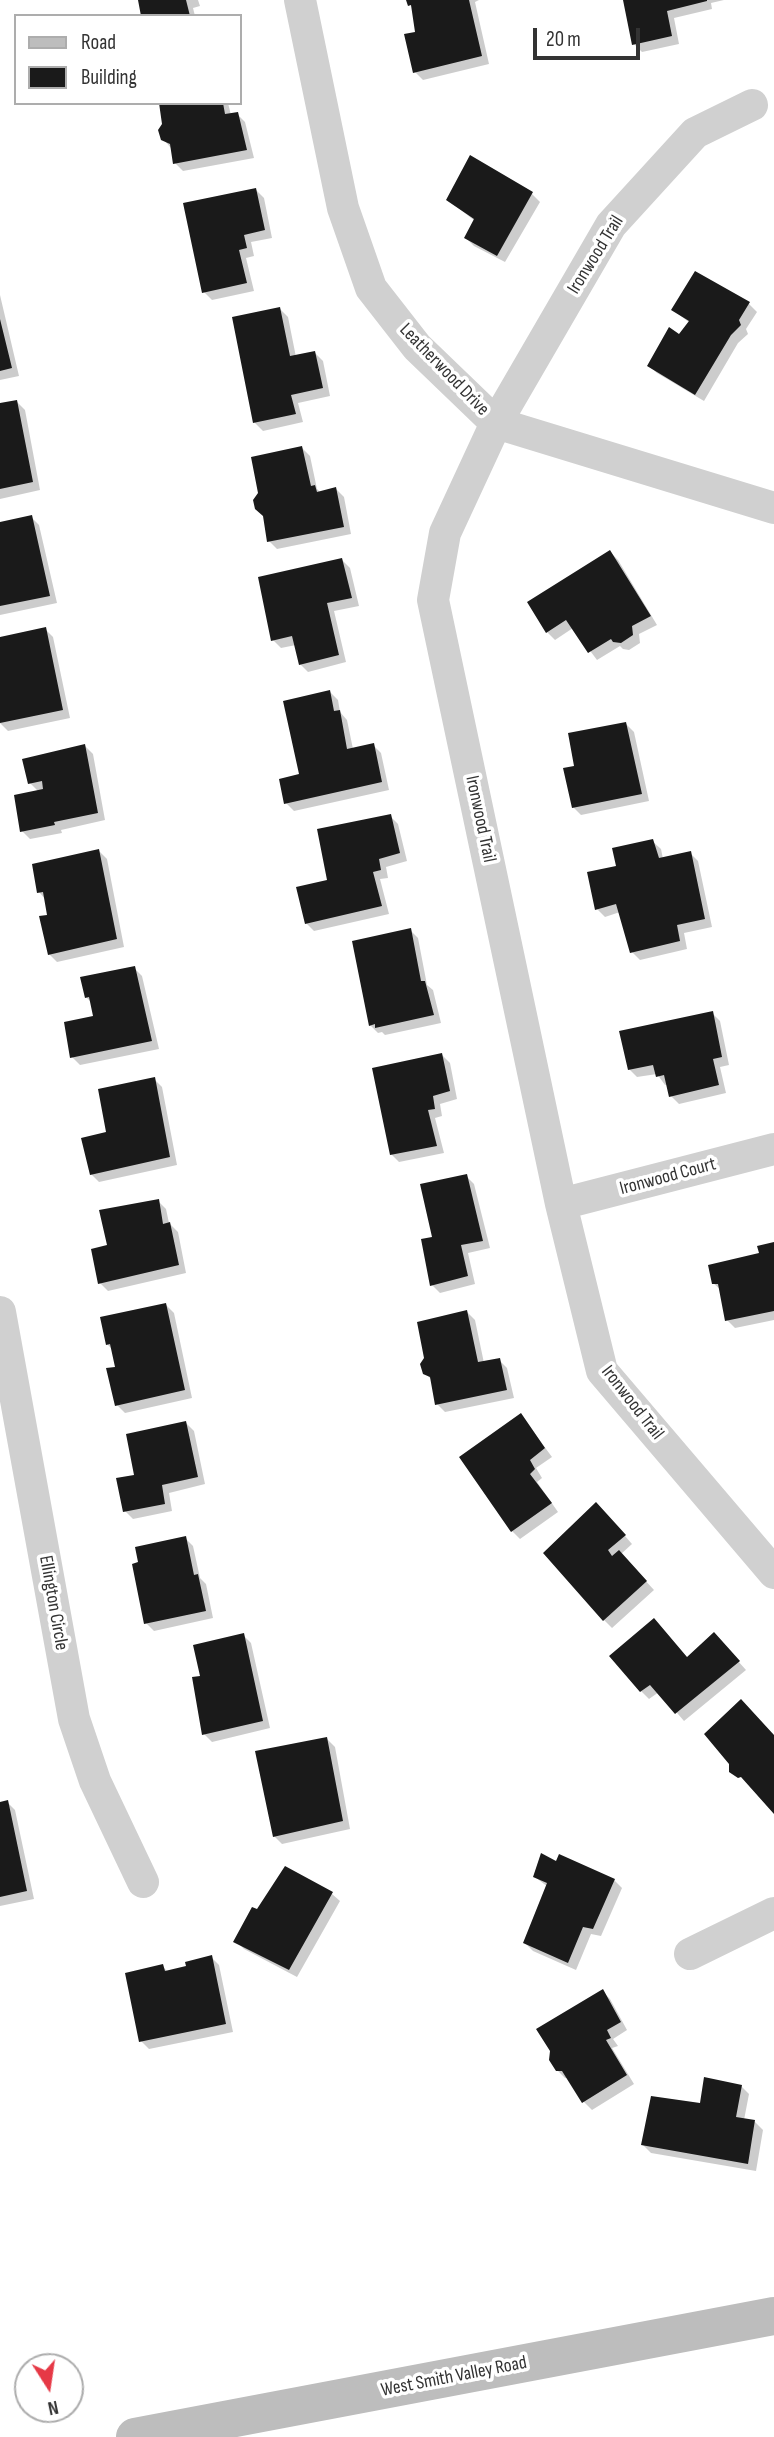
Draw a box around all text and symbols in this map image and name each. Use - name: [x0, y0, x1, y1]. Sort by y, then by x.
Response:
- legend: [14, 14, 242, 105]
- scale bar: [536, 14, 643, 58]
- text: 20 m: [546, 27, 581, 52]
- text: Road: [81, 30, 116, 55]
- text: Building: [81, 65, 137, 90]
- street label: Ironwood Trail: [563, 212, 629, 298]
- street label: Leatherwood Drive: [394, 319, 494, 421]
- street label: Ironwood Trail: [460, 774, 500, 864]
- street label: Ironwood Court: [617, 1153, 719, 1201]
- street label: Ironwood Trail: [596, 1361, 668, 1445]
- street label: Ellington Circle: [33, 1554, 73, 1652]
- street label: West Smith Valley Road: [379, 2352, 529, 2402]
- north arrow: [14, 2353, 84, 2423]
- text: N: [46, 2395, 60, 2419]

